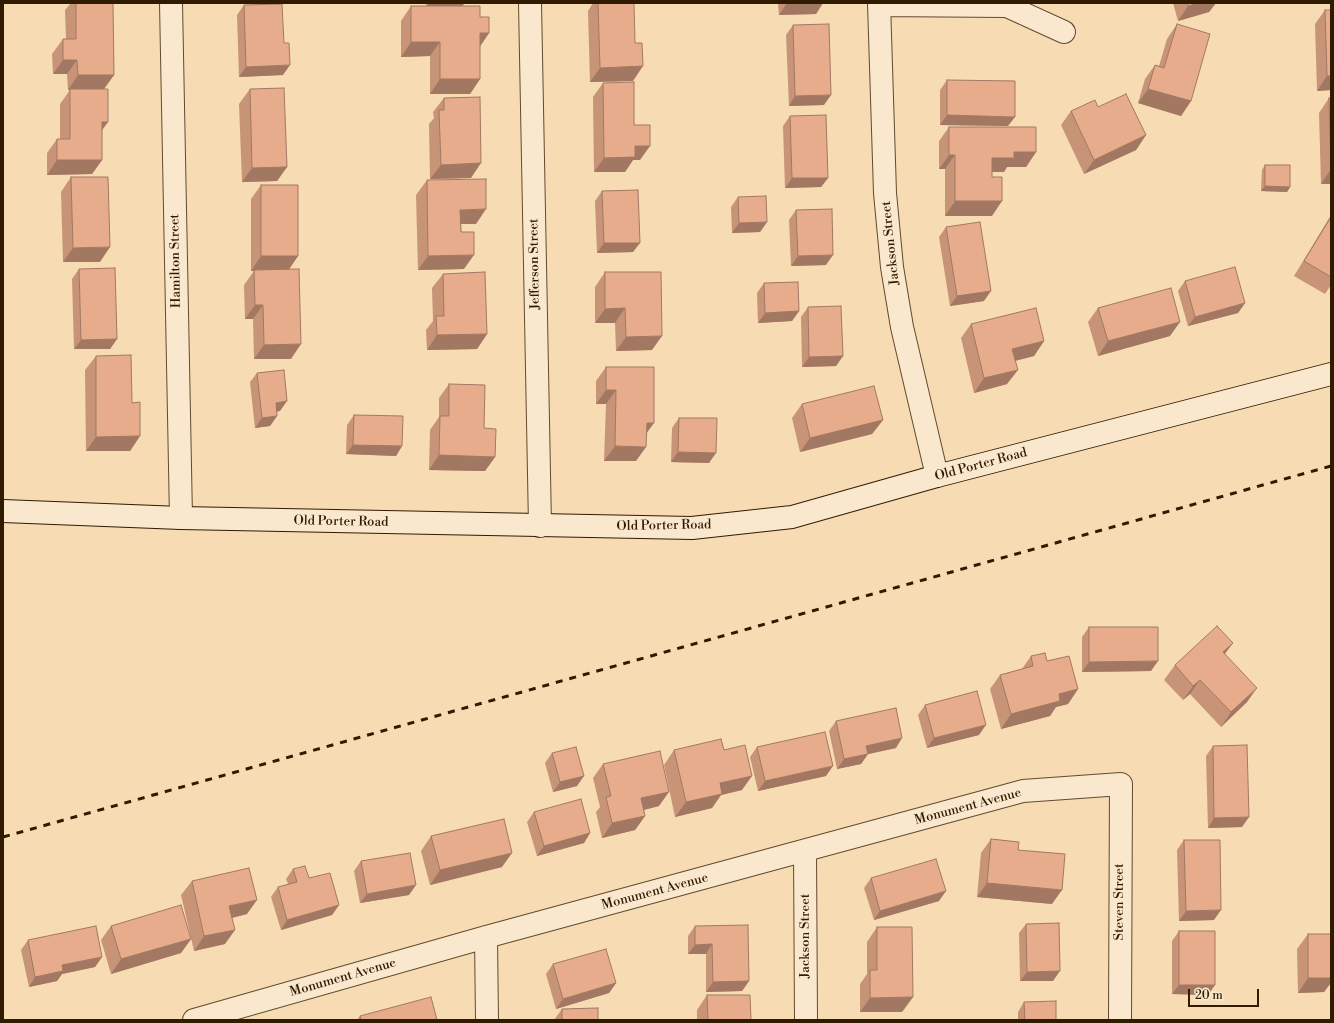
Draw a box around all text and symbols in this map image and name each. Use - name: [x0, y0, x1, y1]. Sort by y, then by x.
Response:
- street label: Jackson Street: [879, 200, 903, 286]
- street label: Hamilton Street: [167, 214, 185, 308]
- street label: Jefferson Street: [526, 218, 544, 310]
- street label: Old Porter Road: [933, 445, 1029, 485]
- street label: Old Porter Road: [293, 513, 389, 531]
- street label: Old Porter Road: [616, 517, 712, 535]
- street label: Monument Avenue: [913, 785, 1023, 829]
- street label: Steven Street: [1112, 863, 1128, 941]
- street label: Monument Avenue: [600, 870, 710, 914]
- street label: Jackson Street: [798, 894, 814, 978]
- street label: Monument Avenue: [288, 955, 398, 1001]
- scale bar: [1190, 981, 1261, 1007]
- text: 20 m: [1195, 988, 1223, 1003]

